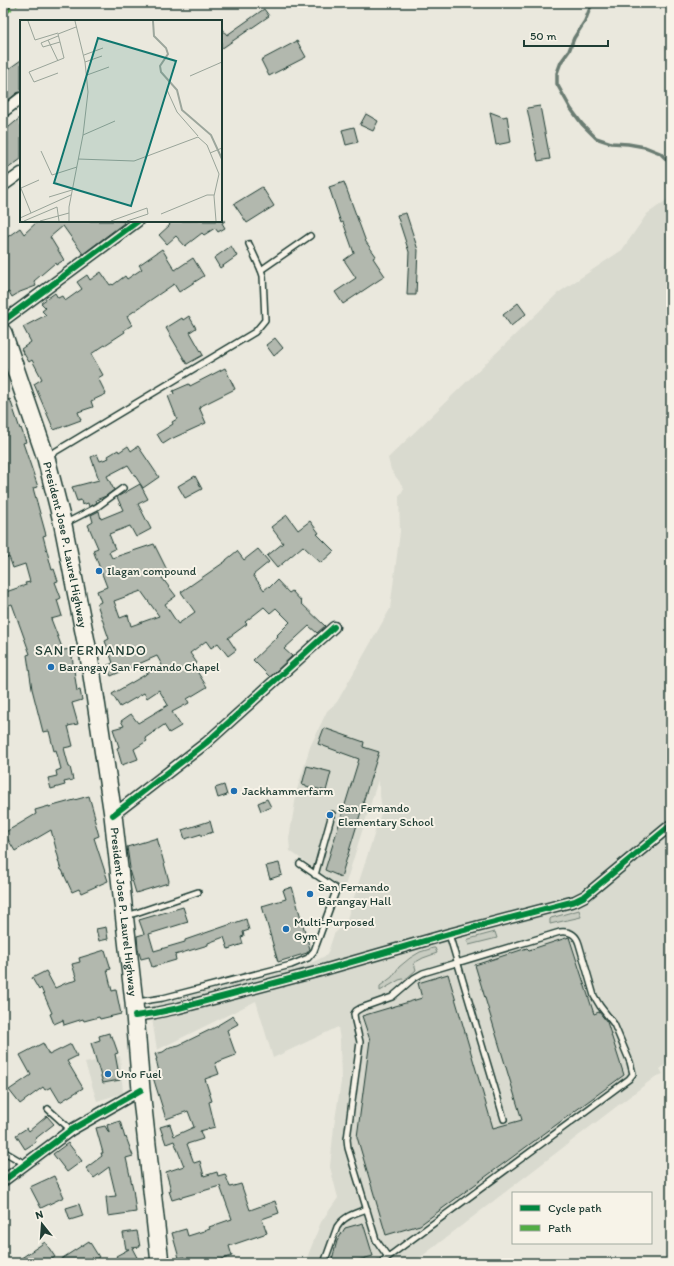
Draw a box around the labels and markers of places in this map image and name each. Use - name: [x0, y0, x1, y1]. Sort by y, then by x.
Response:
- place label: Ilagan compound: [107, 564, 197, 578]
- marker: Ilagan compound: [94, 566, 104, 576]
- place label: Barangay San Fernando Chapel: [59, 660, 220, 674]
- marker: Barangay San Fernando Chapel: [46, 662, 56, 672]
- place label: Jackhammerfarm: [242, 784, 333, 798]
- marker: Jackhammerfarm: [229, 786, 239, 796]
- place label: San Fernando Elementary School: [338, 801, 434, 829]
- marker: San Fernando Elementary School: [325, 810, 335, 820]
- place label: San Fernando Barangay Hall: [318, 880, 392, 908]
- marker: San Fernando Barangay Hall: [305, 889, 315, 899]
- place label: Multi-Purposed Gym: [294, 915, 375, 943]
- marker: Multi-Purposed Gym: [281, 924, 291, 934]
- place label: Uno Fuel: [116, 1067, 162, 1081]
- marker: Uno Fuel: [103, 1069, 113, 1079]

